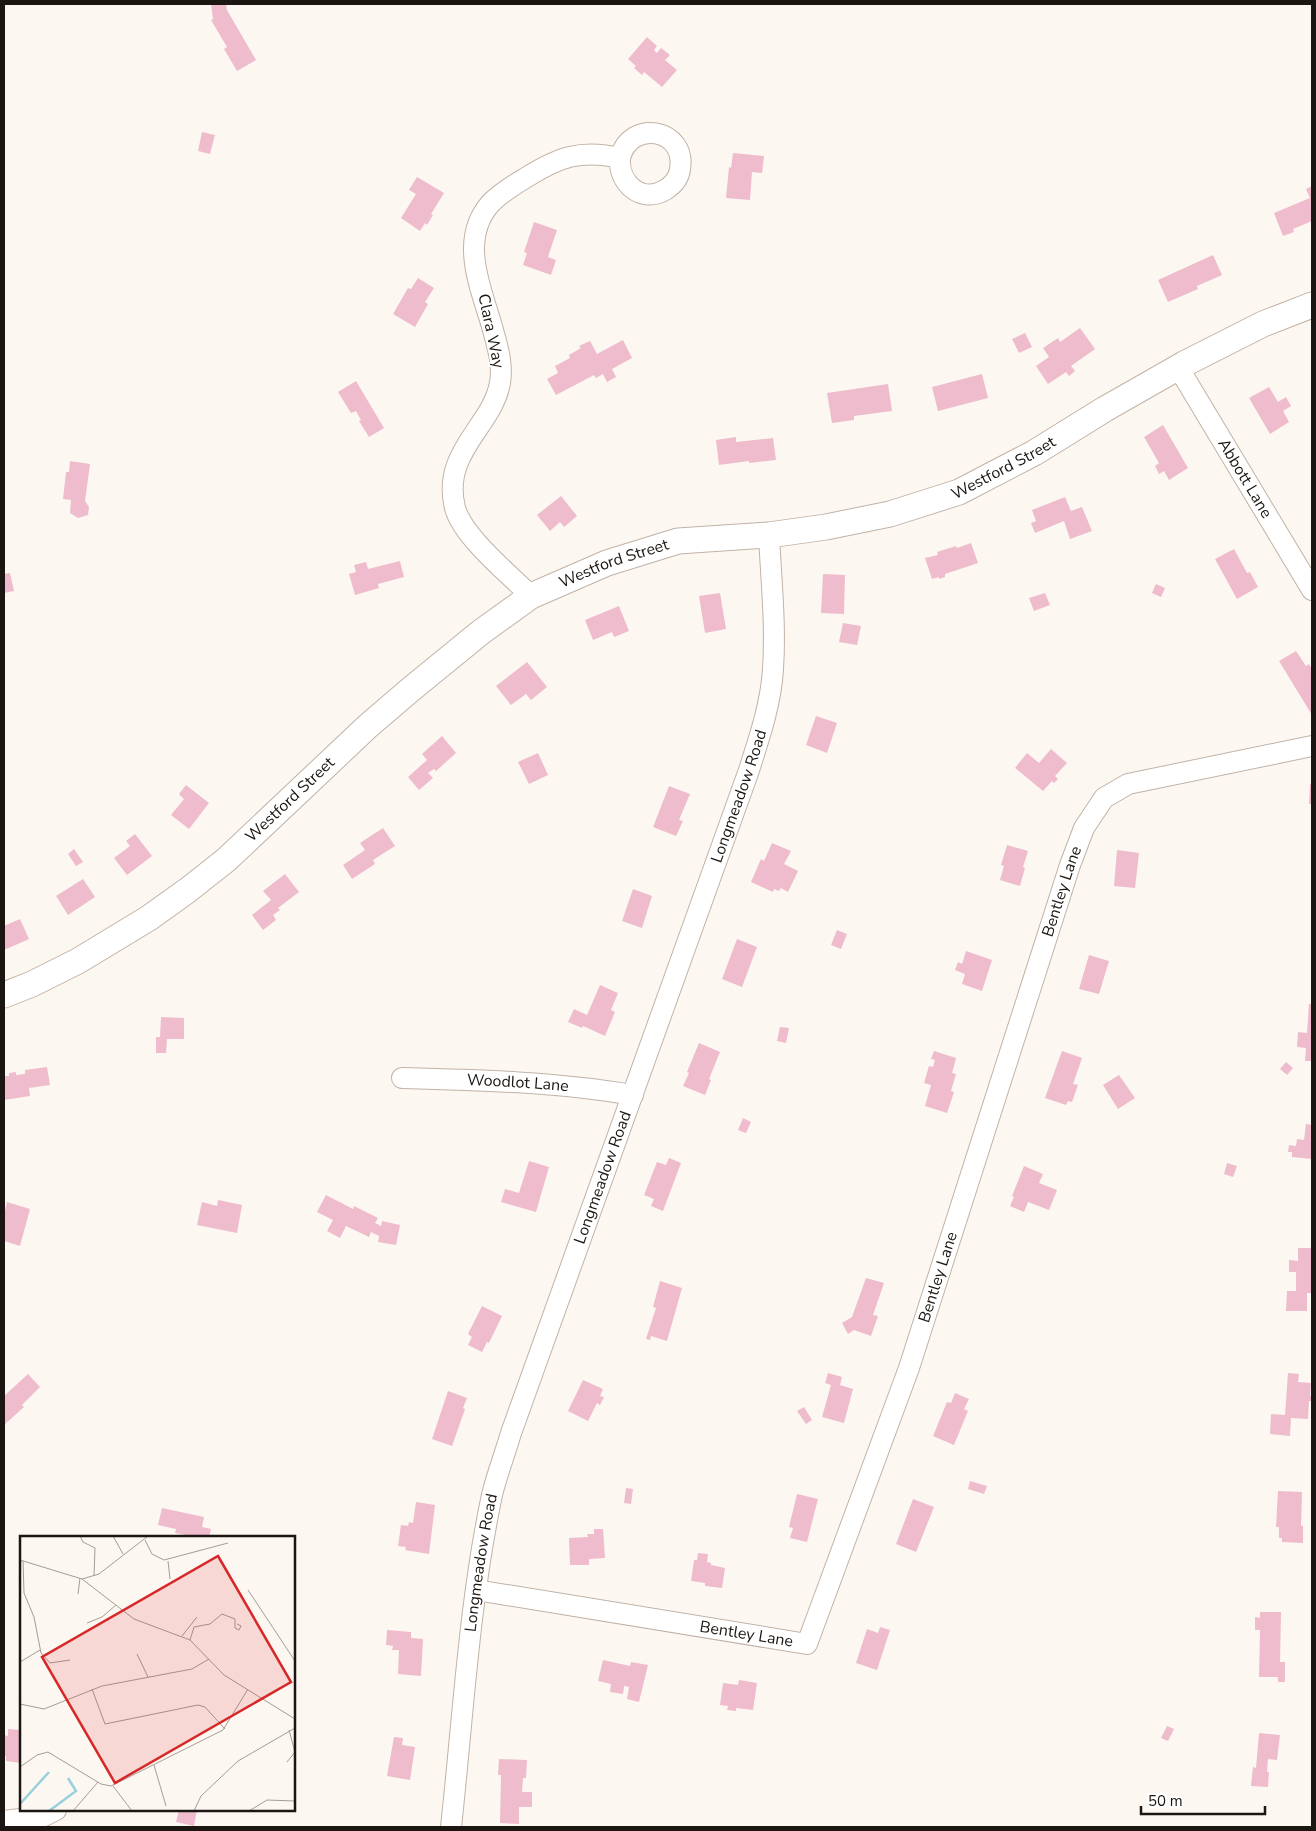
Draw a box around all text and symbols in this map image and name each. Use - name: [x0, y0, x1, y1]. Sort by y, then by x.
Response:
- street label: Clara Way: [472, 292, 510, 371]
- street label: Westford Street: [948, 431, 1060, 505]
- street label: Abbott Lane: [1213, 435, 1277, 522]
- street label: Westford Street: [556, 533, 672, 594]
- street label: Longmeadow Road: [706, 727, 772, 866]
- street label: Westford Street: [241, 752, 340, 847]
- street label: Bentley Lane: [1037, 843, 1087, 940]
- street label: Woodlot Lane: [467, 1069, 570, 1097]
- street label: Longmeadow Road: [569, 1108, 637, 1247]
- street label: Bentley Lane: [913, 1229, 963, 1325]
- street label: Longmeadow Road: [460, 1492, 503, 1633]
- inset map: [20, 1536, 295, 1811]
- street label: Bentley Lane: [698, 1616, 795, 1653]
- scale bar: [1141, 1784, 1265, 1816]
- text: 50 m: [1148, 1791, 1183, 1811]

